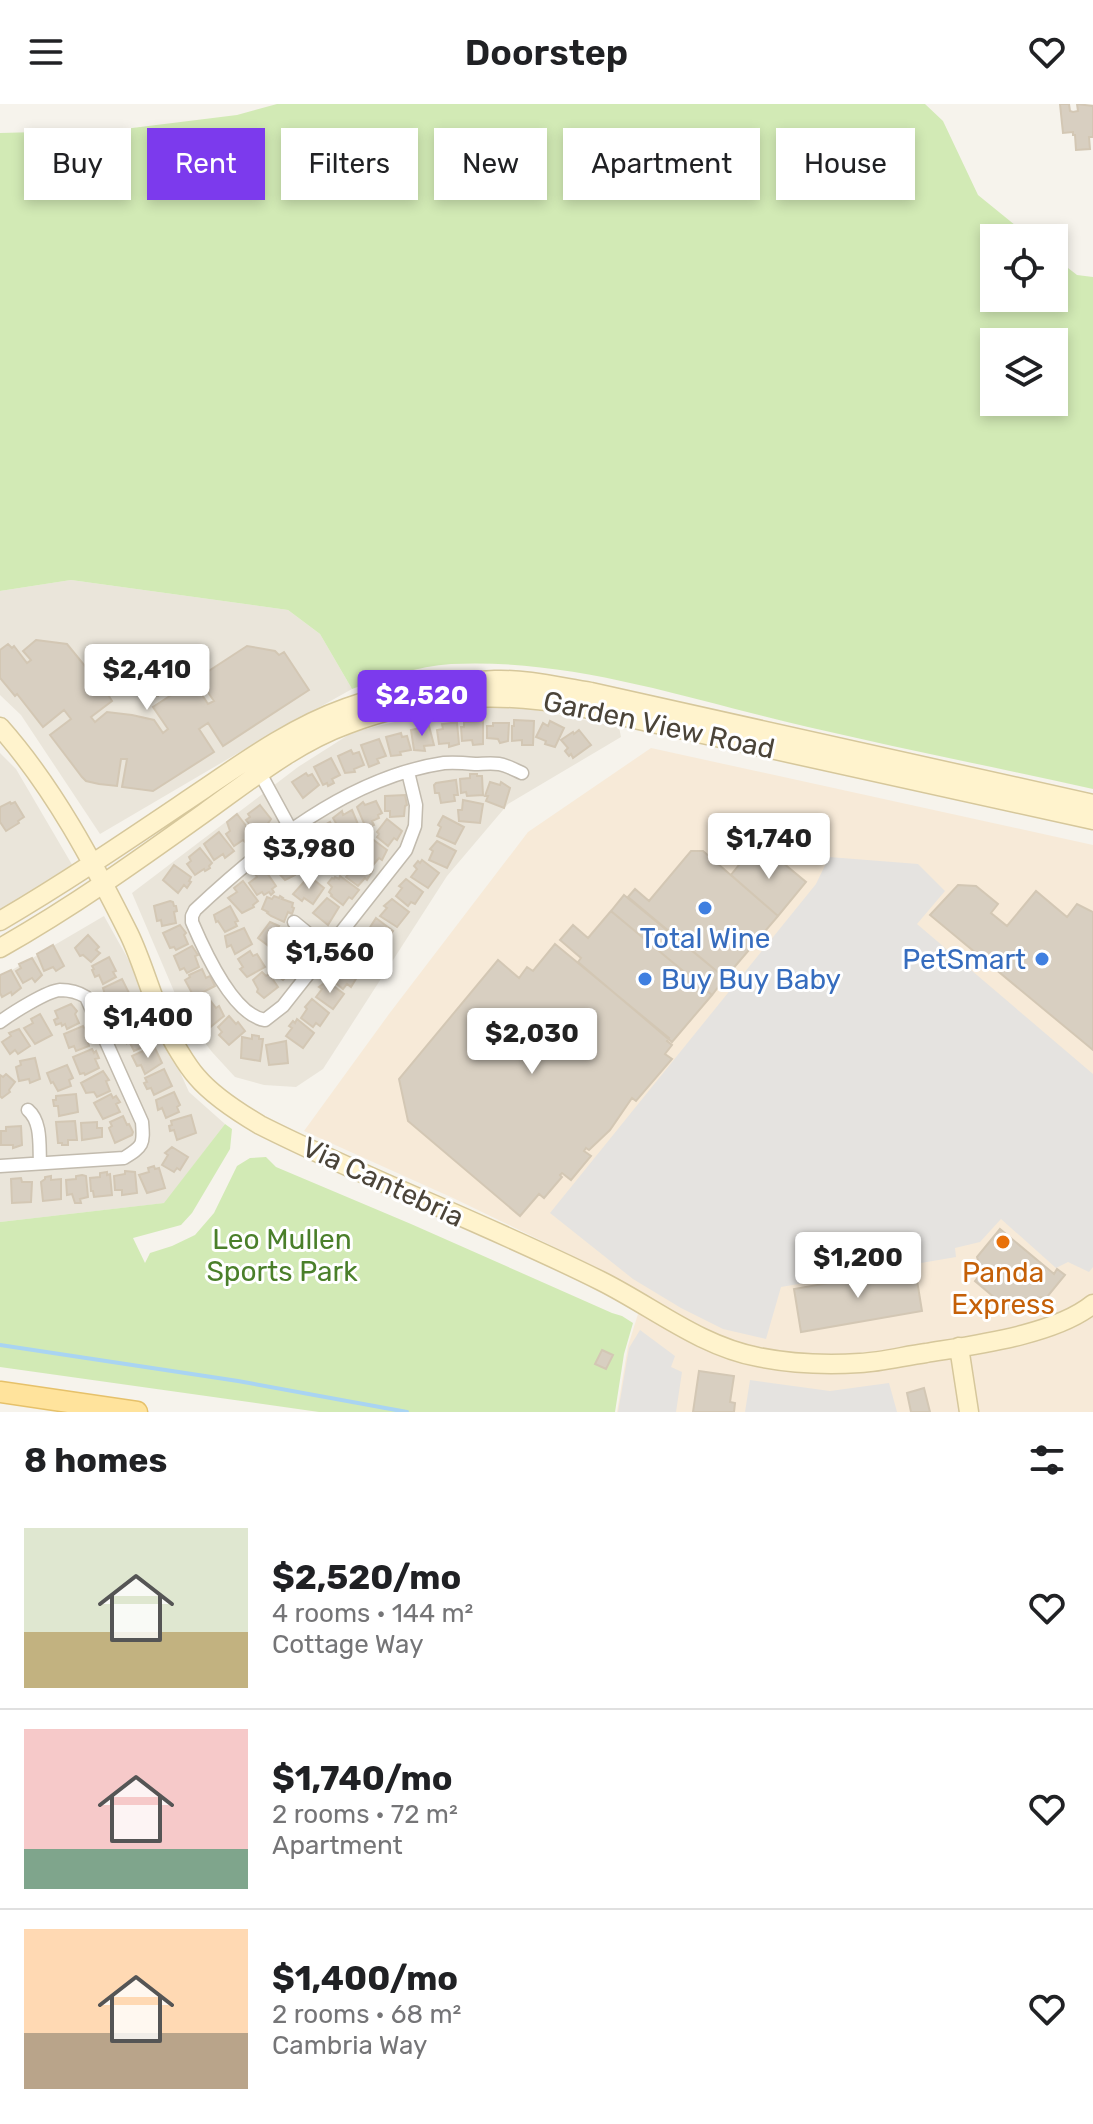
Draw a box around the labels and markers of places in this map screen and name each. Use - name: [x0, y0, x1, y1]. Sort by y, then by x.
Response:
- pin: $2,410: [82, 644, 212, 712]
- pin: $2,520: [357, 670, 487, 738]
- pin: $1,740: [704, 813, 834, 881]
- pin: $3,980: [244, 823, 374, 891]
- marker: Total Wine: [696, 899, 714, 917]
- place label: Total Wine: [640, 922, 770, 955]
- pin: $1,560: [265, 927, 395, 995]
- place label: PetSmart: [902, 943, 1026, 976]
- marker: PetSmart: [1033, 950, 1051, 968]
- place label: Buy Buy Baby: [661, 963, 841, 996]
- marker: Buy Buy Baby: [636, 970, 654, 988]
- pin: $1,400: [83, 992, 213, 1060]
- pin: $2,030: [467, 1008, 597, 1076]
- pin: $1,200: [793, 1232, 923, 1300]
- marker: Panda Express: [994, 1233, 1012, 1251]
- place label: Panda Express: [951, 1256, 1055, 1321]

